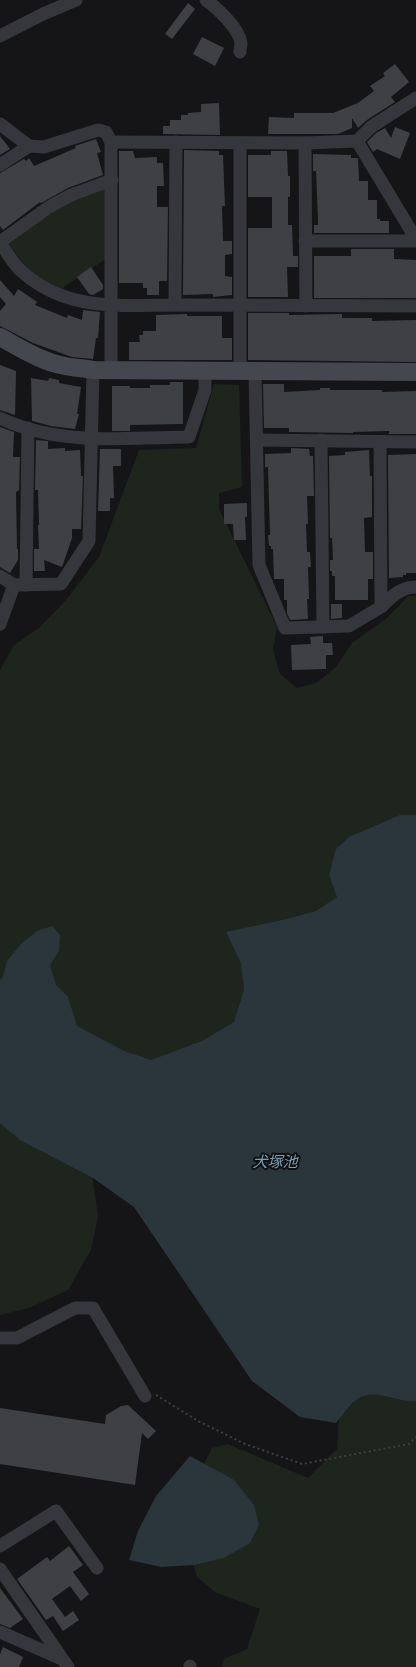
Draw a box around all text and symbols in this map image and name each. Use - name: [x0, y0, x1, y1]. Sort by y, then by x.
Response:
- water label: 犬塚池: [252, 1152, 299, 1170]

